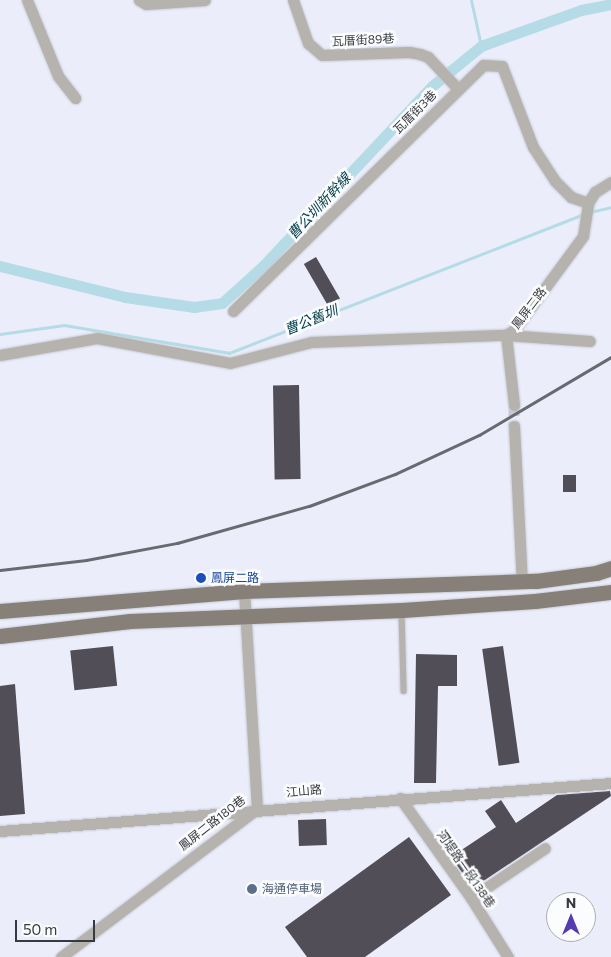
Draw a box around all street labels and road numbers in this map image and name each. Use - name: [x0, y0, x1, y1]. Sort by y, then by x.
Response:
- street label: 瓦厝街89巷: [331, 31, 395, 49]
- street label: 瓦厝街3巷: [391, 88, 439, 136]
- street label: 鳳屏二路: [509, 284, 549, 332]
- street label: 江山路: [285, 782, 323, 800]
- street label: 鳳屏二路180巷: [176, 793, 248, 853]
- street label: 河堤路一段138巷: [434, 827, 498, 911]

